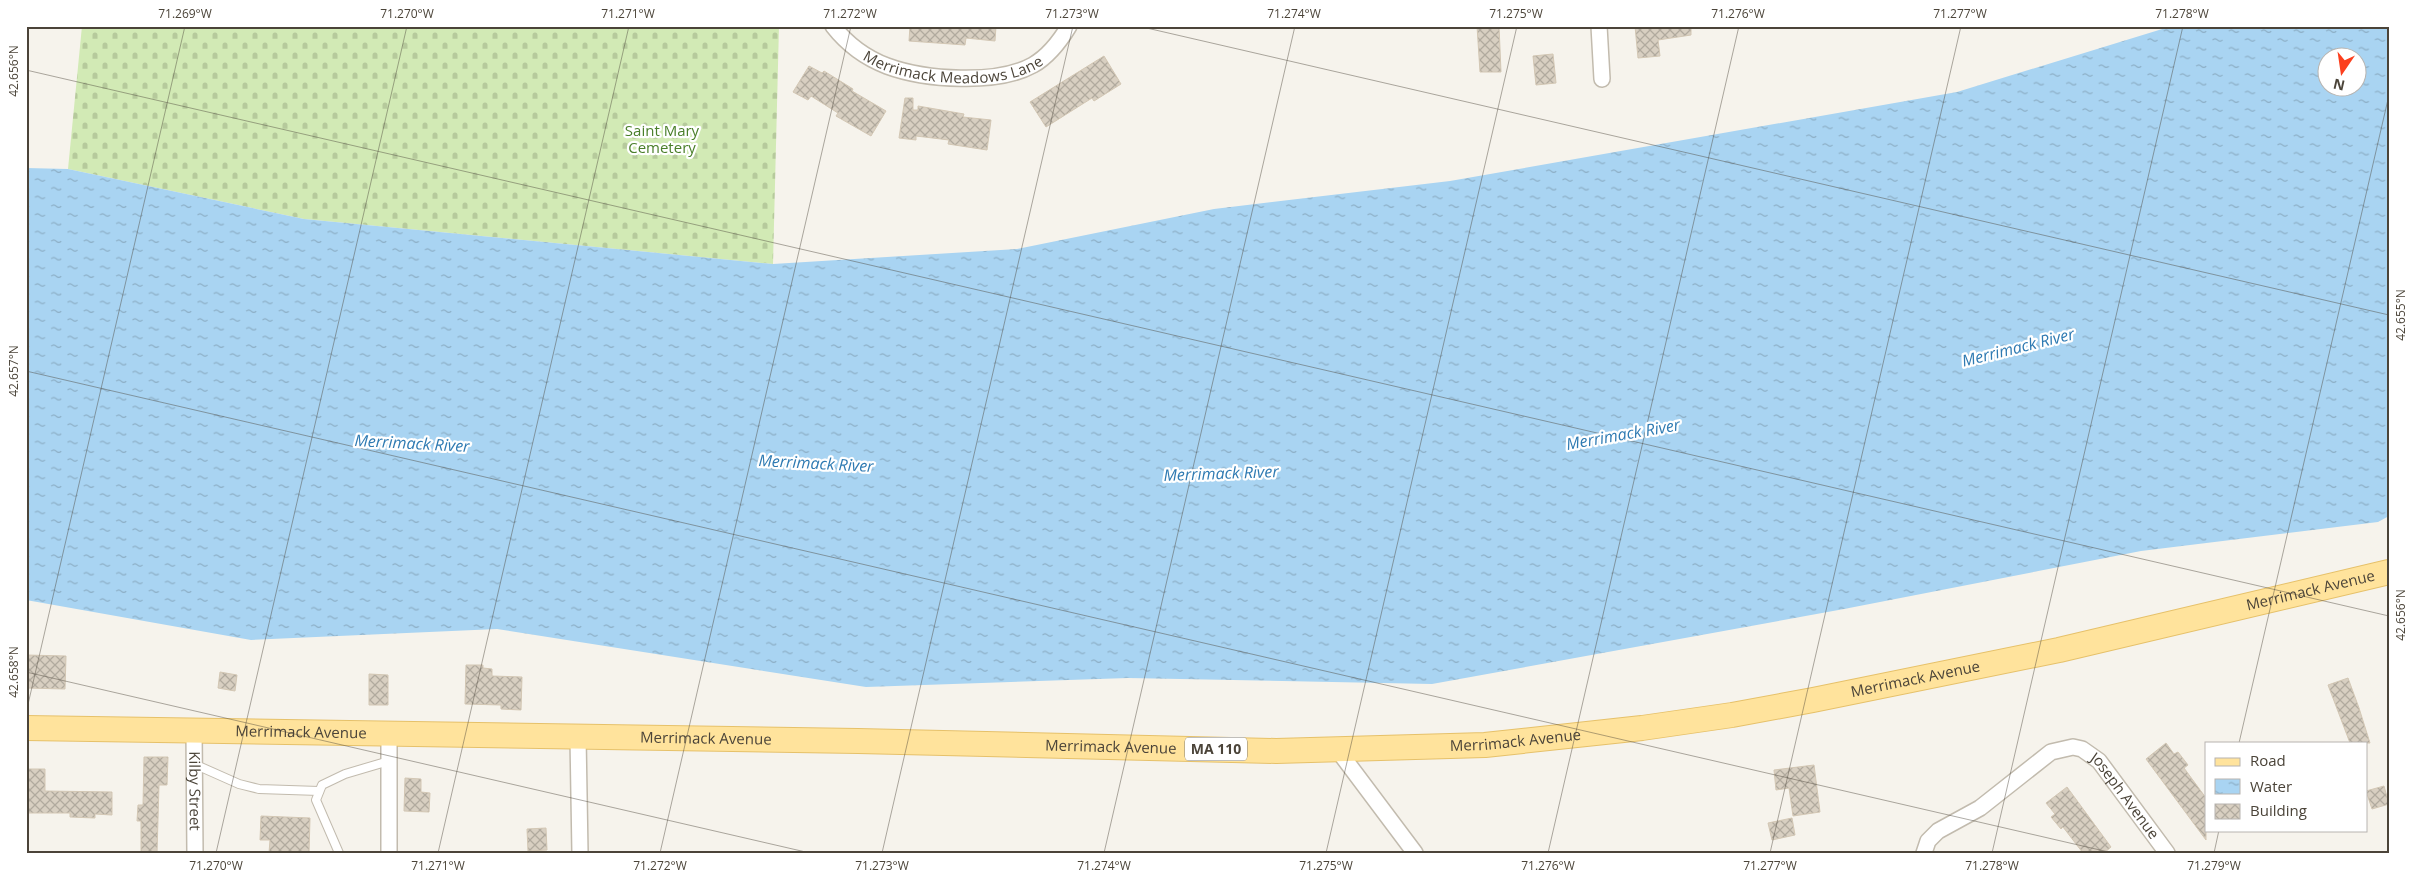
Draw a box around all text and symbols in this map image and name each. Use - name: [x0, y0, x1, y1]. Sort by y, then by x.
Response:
- text: 71.269°W: [158, 5, 212, 22]
- text: 71.270°W: [380, 5, 434, 22]
- text: 71.271°W: [601, 5, 655, 22]
- text: 71.272°W: [823, 5, 877, 22]
- text: 71.273°W: [1045, 5, 1099, 22]
- text: 71.274°W: [1267, 5, 1321, 22]
- text: 71.275°W: [1489, 5, 1543, 22]
- text: 71.276°W: [1711, 5, 1765, 22]
- text: 71.277°W: [1933, 5, 1987, 22]
- text: 71.278°W: [2155, 5, 2209, 22]
- street label: Merrimack Meadows Lane: [861, 42, 1045, 64]
- text: 42.656°N: [5, 45, 22, 97]
- text: Merrimack Meadows Lane: [860, 45, 1046, 87]
- north arrow: [2318, 48, 2368, 98]
- text: N: [2331, 75, 2347, 96]
- park label: Saint Mary Cemetery: [625, 120, 700, 157]
- text: 42.655°N: [2392, 289, 2409, 341]
- water label: Merrimack River: [1959, 322, 2077, 372]
- text: 42.657°N: [5, 345, 22, 397]
- water label: Merrimack River: [1564, 413, 1682, 455]
- water label: Merrimack River: [354, 429, 471, 457]
- water label: Merrimack River: [758, 449, 875, 477]
- water label: Merrimack River: [1163, 460, 1280, 486]
- street label: Merrimack Avenue: [2244, 565, 2377, 614]
- text: 42.656°N: [2392, 589, 2409, 641]
- text: 42.658°N: [5, 646, 22, 698]
- street label: Merrimack Avenue: [1849, 655, 1982, 701]
- street label: Merrimack Avenue: [235, 720, 367, 742]
- street label: Merrimack Avenue: [1450, 724, 1582, 755]
- street label: Merrimack Avenue: [640, 727, 772, 749]
- street label: Merrimack Avenue: [1045, 734, 1177, 758]
- road number: MA 110: [1185, 738, 1247, 761]
- legend: [2205, 742, 2368, 832]
- street label: Joseph Avenue: [2085, 746, 2164, 843]
- text: Road: [2250, 750, 2286, 770]
- street label: Kilby Street: [185, 751, 206, 831]
- text: Water: [2250, 776, 2292, 796]
- text: Building: [2250, 800, 2307, 820]
- text: 71.270°W: [189, 857, 243, 874]
- text: 71.271°W: [411, 857, 465, 874]
- text: 71.272°W: [633, 857, 687, 874]
- text: 71.273°W: [855, 857, 909, 874]
- text: 71.274°W: [1077, 857, 1131, 874]
- text: 71.275°W: [1299, 857, 1353, 874]
- text: 71.276°W: [1521, 857, 1575, 874]
- text: 71.277°W: [1743, 857, 1797, 874]
- text: 71.278°W: [1965, 857, 2019, 874]
- text: 71.279°W: [2187, 857, 2241, 874]

